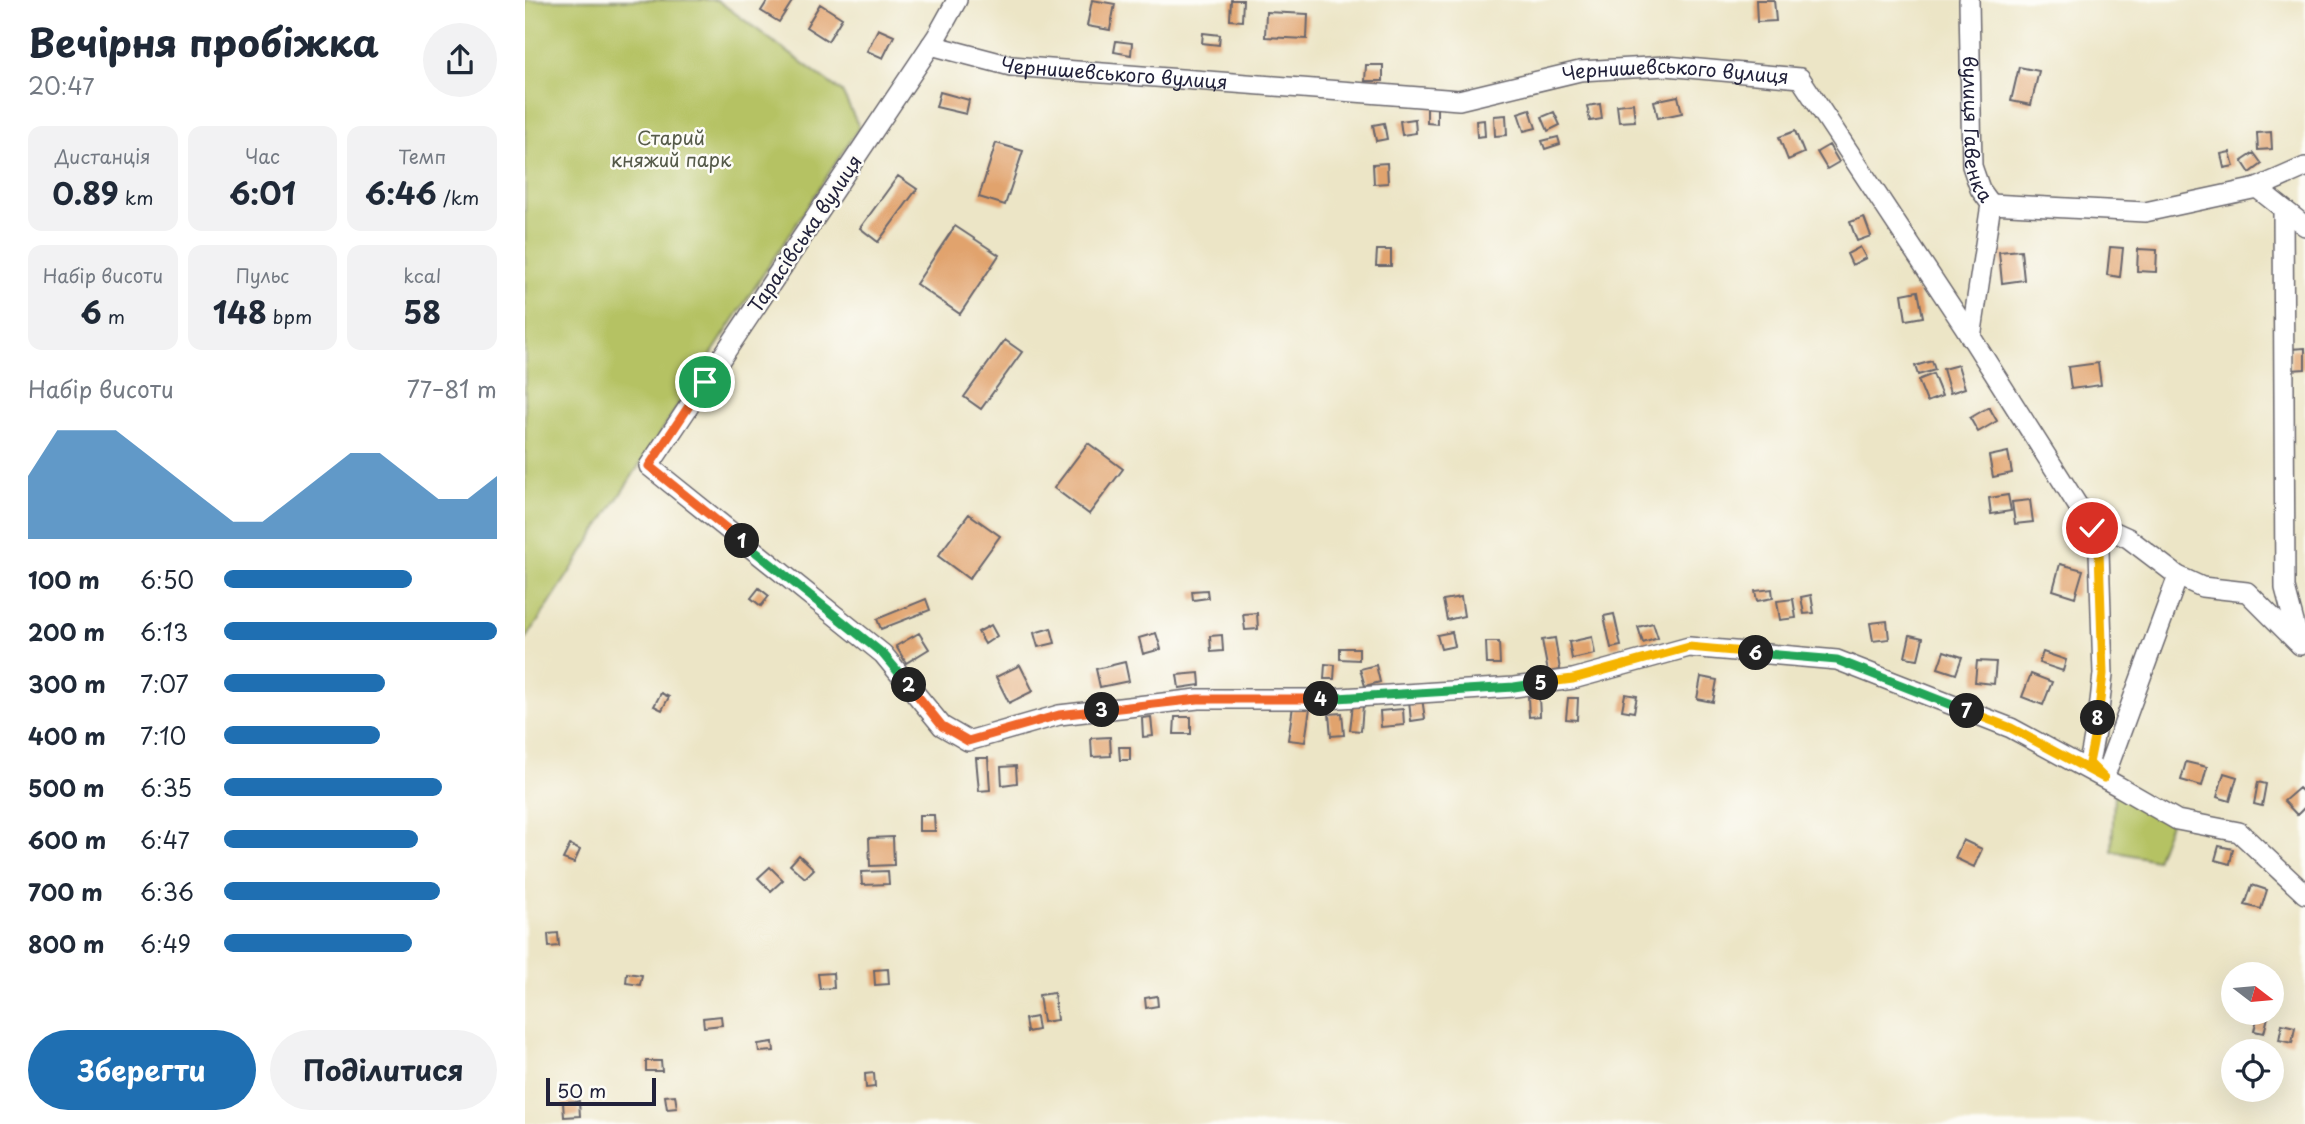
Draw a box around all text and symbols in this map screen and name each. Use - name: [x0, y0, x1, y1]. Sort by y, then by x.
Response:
- text: Вечірня пробіжка: [28, 13, 379, 70]
- button: share: [423, 23, 497, 97]
- street label: Чернишевського вулиця: [998, 49, 1229, 95]
- street label: Чернишевського вулиця: [1559, 51, 1790, 90]
- street label: вулиця Гавенка: [1957, 56, 2000, 208]
- text: 20:47: [28, 68, 94, 103]
- park label: Старий княжий парк: [611, 123, 732, 173]
- text: Дистанція: [55, 142, 151, 170]
- text: Час: [245, 142, 280, 170]
- text: Темп: [398, 142, 446, 170]
- street label: Тарасівська вулиця: [741, 149, 868, 318]
- text: 0.89: [52, 170, 119, 215]
- text: 6:01: [229, 170, 296, 215]
- text: 6:46: [365, 170, 437, 215]
- text: km: [119, 183, 153, 211]
- text: /km: [437, 183, 479, 211]
- text: Набір висоти: [43, 261, 163, 289]
- text: Пульс: [236, 261, 289, 289]
- text: kcal: [403, 261, 441, 289]
- text: 6: [81, 289, 102, 334]
- text: 148: [213, 289, 267, 334]
- text: 58: [403, 289, 441, 334]
- text: m: [102, 302, 125, 330]
- text: bpm: [267, 302, 312, 330]
- pin: [675, 352, 735, 412]
- icon: arrive: [686, 363, 724, 401]
- text: Набір висоти: [28, 371, 174, 406]
- text: 77–81 m: [407, 371, 497, 406]
- pin: [2062, 498, 2122, 558]
- icon: check: [2073, 509, 2111, 547]
- pin: 1: [725, 524, 759, 558]
- text: 1: [737, 526, 746, 554]
- text: 100 m: [28, 562, 100, 597]
- text: 6:50: [140, 562, 194, 597]
- text: 200 m: [28, 614, 105, 649]
- text: 6:13: [140, 614, 188, 649]
- pin: 6: [1739, 636, 1773, 670]
- text: 6: [1749, 638, 1762, 666]
- text: 300 m: [28, 666, 106, 701]
- text: 7:07: [140, 666, 189, 701]
- pin: 5: [1523, 666, 1559, 700]
- pin: 2: [891, 668, 927, 702]
- text: 5: [1534, 668, 1547, 696]
- text: 2: [902, 670, 915, 698]
- pin: 4: [1303, 682, 1339, 716]
- text: 4: [1314, 684, 1327, 712]
- pin: 3: [1085, 692, 1119, 728]
- pin: 7: [1949, 694, 1985, 728]
- text: 3: [1095, 695, 1108, 723]
- text: 7: [1961, 696, 1972, 724]
- pin: 8: [2081, 700, 2115, 736]
- text: 8: [2092, 703, 2103, 731]
- text: 400 m: [28, 718, 106, 753]
- text: 7:10: [140, 718, 186, 753]
- text: 500 m: [28, 770, 105, 805]
- text: 6:35: [140, 770, 192, 805]
- text: 600 m: [28, 822, 106, 857]
- text: 6:47: [140, 822, 190, 857]
- text: 700 m: [28, 874, 103, 909]
- text: 6:36: [140, 874, 194, 909]
- text: 800 m: [28, 926, 105, 961]
- text: 6:49: [140, 926, 191, 961]
- north arrow: [2221, 962, 2284, 1026]
- map controls: [2221, 962, 2284, 1102]
- button: Зберегти: [28, 1030, 256, 1110]
- button: Поділитися: [270, 1030, 497, 1110]
- button: locate: [2221, 1039, 2284, 1102]
- scale bar: [546, 1075, 656, 1107]
- text: 50 m: [557, 1076, 606, 1104]

